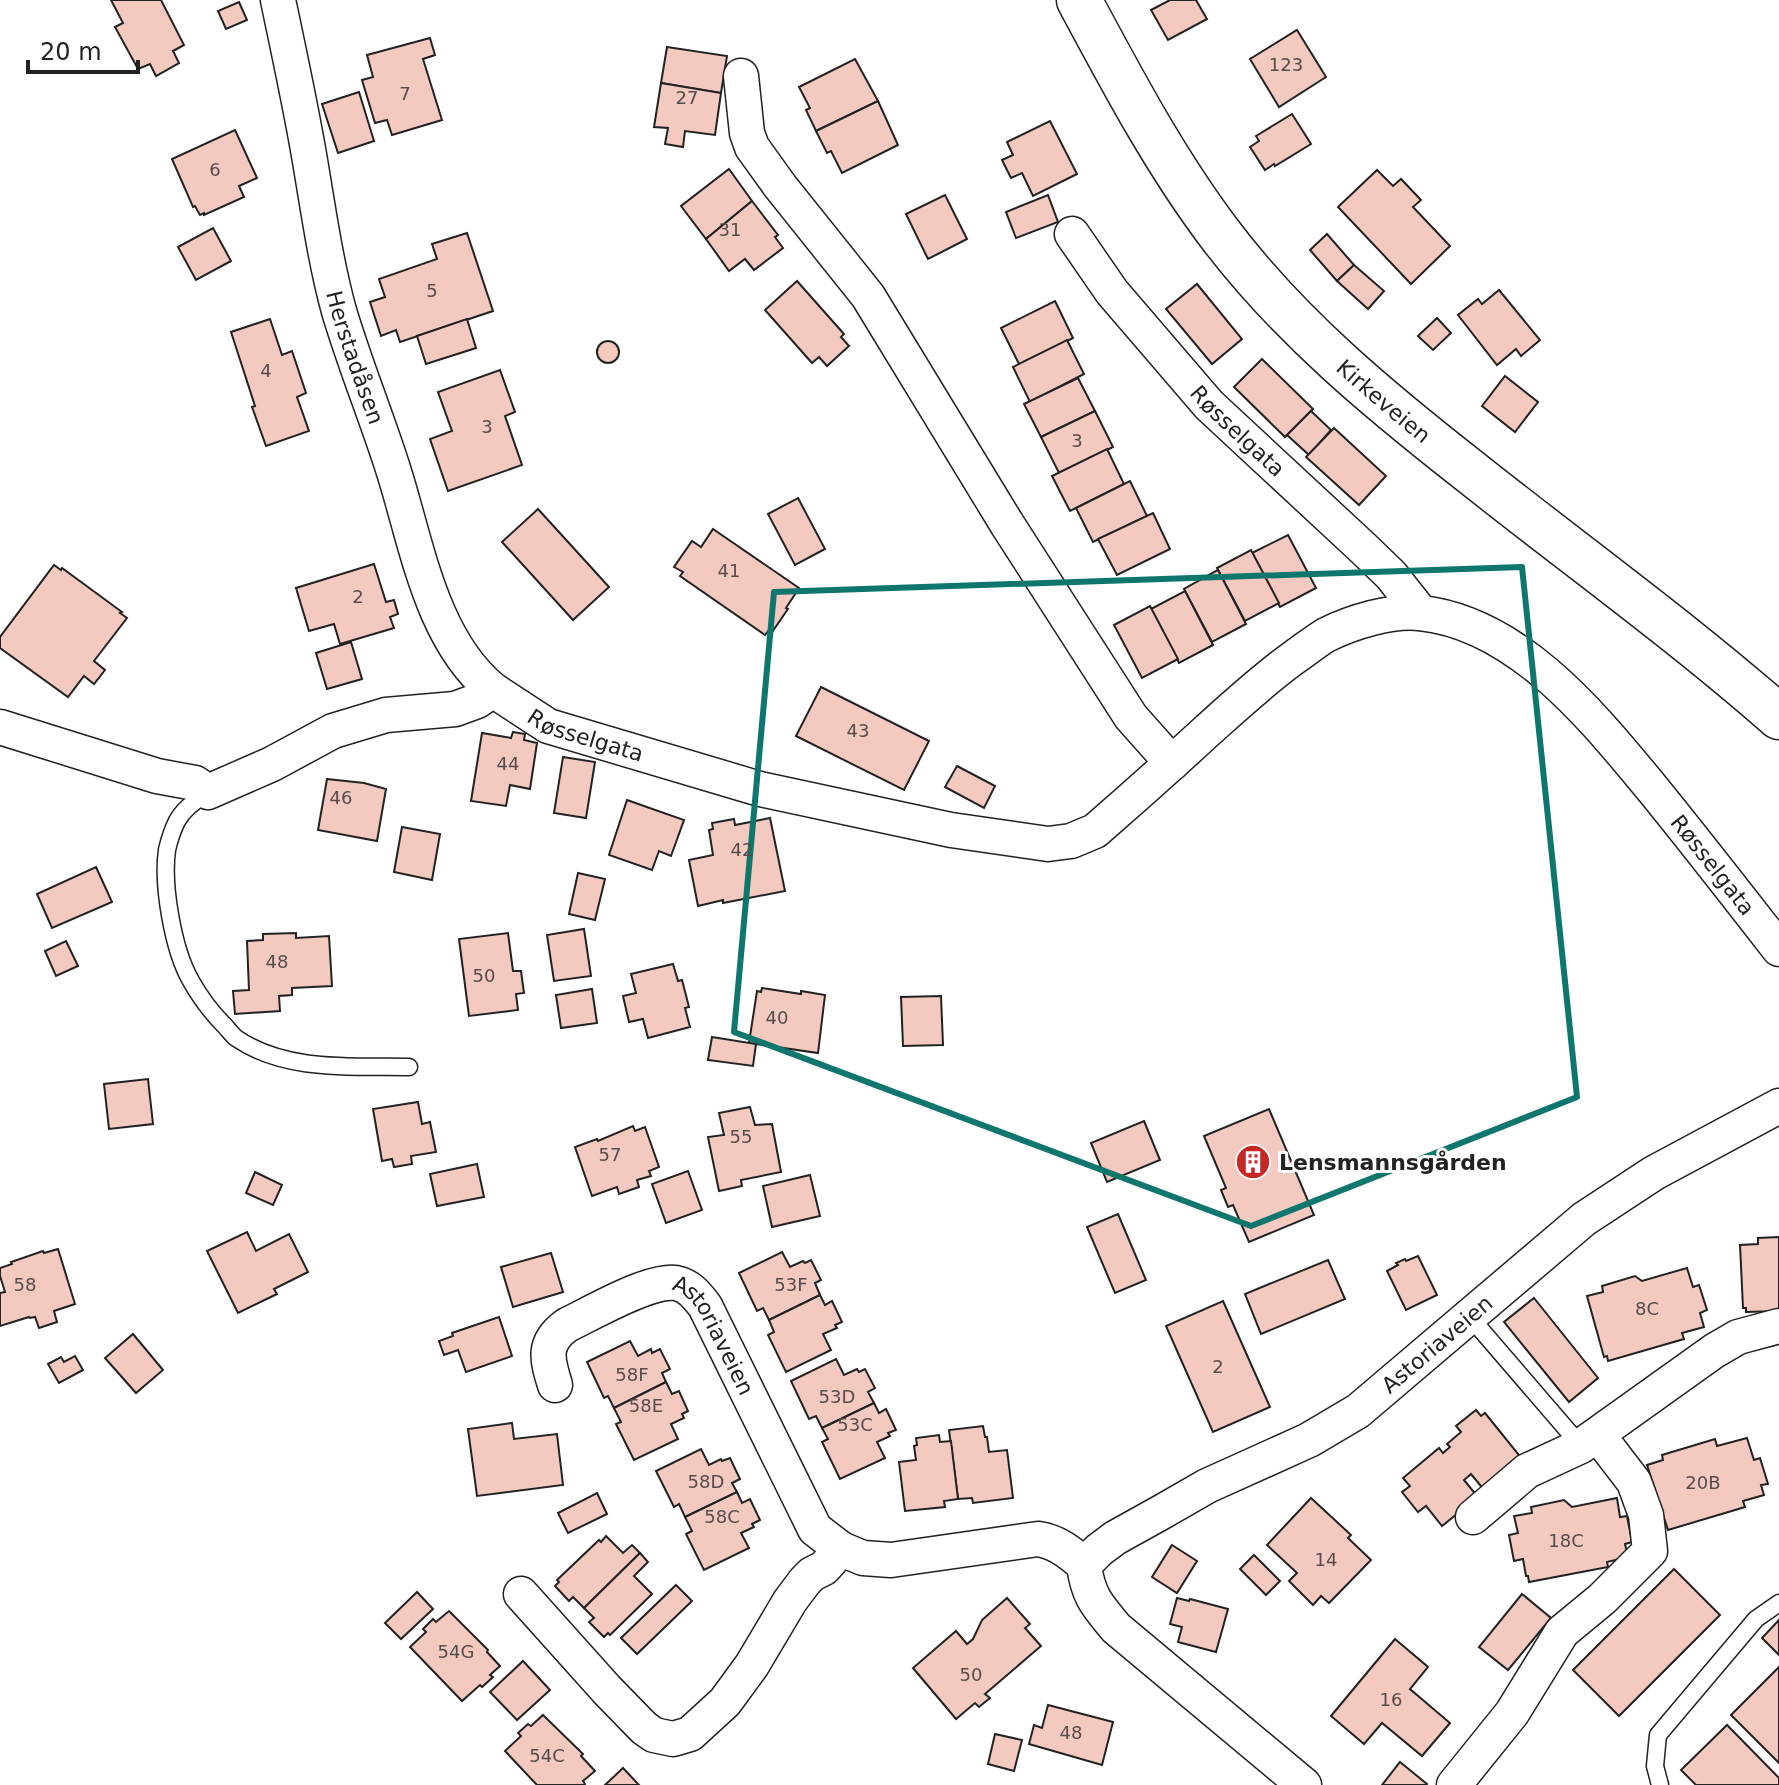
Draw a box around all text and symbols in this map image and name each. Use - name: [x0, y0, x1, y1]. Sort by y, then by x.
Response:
- scale bar: [28, 24, 138, 74]
- text: 20 m: [40, 38, 102, 66]
- house number: 123: [1269, 54, 1303, 75]
- house number: 7: [399, 83, 411, 104]
- house number: 27: [676, 87, 698, 108]
- house number: 6: [209, 159, 221, 180]
- house number: 31: [719, 219, 741, 240]
- house number: 5: [426, 280, 438, 301]
- street label: Herstadåsen: [321, 288, 389, 428]
- street label: Kirkeveien: [1331, 355, 1436, 448]
- house number: 4: [260, 360, 272, 381]
- street label: Røsselgata: [1185, 381, 1290, 482]
- house number: 3: [481, 416, 493, 437]
- house number: 3: [1071, 430, 1083, 451]
- house number: 41: [718, 560, 740, 581]
- house number: 2: [352, 586, 364, 607]
- street label: Røsselgata: [523, 704, 646, 767]
- house number: 43: [847, 720, 869, 741]
- house number: 44: [497, 753, 519, 774]
- house number: 46: [330, 787, 352, 808]
- street label: Røsselgata: [1665, 810, 1760, 920]
- house number: 42: [731, 839, 753, 860]
- house number: 48: [266, 951, 288, 972]
- house number: 50: [473, 965, 495, 986]
- house number: 40: [766, 1007, 788, 1028]
- house number: 55: [730, 1126, 752, 1147]
- building icon: Lensmannsgården: [1234, 1143, 1272, 1181]
- house number: 57: [599, 1144, 621, 1165]
- place label: Lensmannsgården: [1279, 1150, 1507, 1175]
- street label: Astoriaveien: [670, 1271, 759, 1399]
- house number: 58: [14, 1274, 36, 1295]
- house number: 53F: [774, 1274, 808, 1295]
- street label: Astoriaveien: [1377, 1290, 1498, 1398]
- house number: 8C: [1635, 1298, 1659, 1319]
- house number: 2: [1212, 1356, 1224, 1377]
- house number: 58F: [615, 1364, 649, 1385]
- house number: 53D: [819, 1386, 855, 1407]
- house number: 58E: [629, 1395, 663, 1416]
- house number: 53C: [837, 1414, 873, 1435]
- house number: 58D: [688, 1471, 724, 1492]
- house number: 20B: [1685, 1472, 1721, 1493]
- house number: 58C: [704, 1506, 740, 1527]
- house number: 18C: [1548, 1530, 1584, 1551]
- house number: 14: [1315, 1549, 1337, 1570]
- house number: 54G: [438, 1641, 474, 1662]
- house number: 50: [960, 1664, 982, 1685]
- house number: 16: [1380, 1689, 1402, 1710]
- house number: 48: [1060, 1722, 1082, 1743]
- house number: 54C: [529, 1745, 565, 1766]

